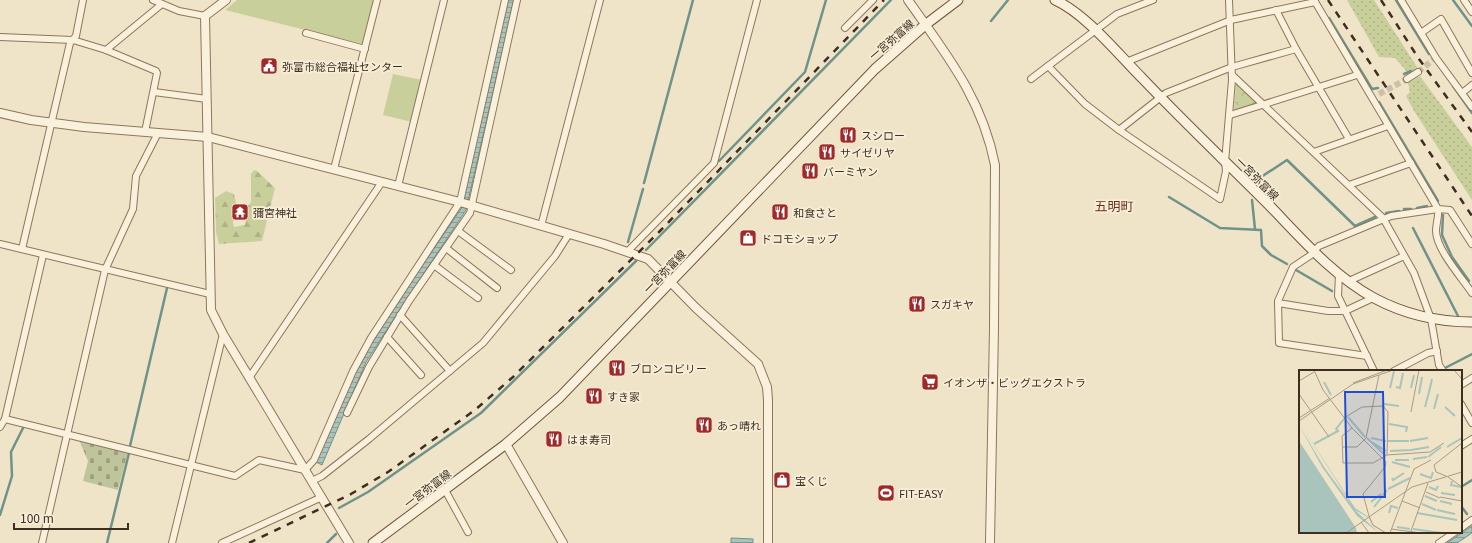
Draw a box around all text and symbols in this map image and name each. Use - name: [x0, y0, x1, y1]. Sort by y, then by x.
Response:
- street label: 一宮弥富線: [865, 15, 917, 63]
- public building icon: 弥富市総合福祉センター: [259, 56, 279, 76]
- place label: 弥富市総合福祉センター: [282, 58, 403, 74]
- restaurant icon: スシロー: [838, 125, 858, 145]
- place label: スシロー: [861, 127, 905, 143]
- restaurant icon: サイゼリヤ: [817, 142, 837, 162]
- place label: サイゼリヤ: [840, 144, 895, 160]
- street label: 一宮弥富線: [1233, 153, 1283, 203]
- restaurant icon: バーミヤン: [800, 161, 820, 181]
- place label: バーミヤン: [823, 163, 878, 179]
- district label: 五明町: [1094, 196, 1134, 215]
- temple icon: 彌宮神社: [230, 202, 250, 222]
- restaurant icon: 和食さと: [770, 202, 790, 222]
- place label: 彌宮神社: [253, 204, 297, 220]
- place label: 和食さと: [793, 204, 837, 220]
- shop icon: ドコモショップ: [738, 228, 758, 248]
- place label: ドコモショップ: [761, 230, 838, 246]
- street label: 一宮弥富線: [639, 246, 689, 296]
- restaurant icon: スガキヤ: [907, 294, 927, 314]
- place label: スガキヤ: [930, 296, 974, 312]
- restaurant icon: ブロンコビリー: [607, 358, 627, 378]
- place label: ブロンコビリー: [630, 360, 707, 376]
- inset map: [1299, 370, 1462, 533]
- supermarket icon: イオンザ・ビッグエクストラ: [920, 372, 940, 392]
- place label: イオンザ・ビッグエクストラ: [943, 374, 1086, 390]
- restaurant icon: すき家: [584, 386, 604, 406]
- place label: すき家: [607, 388, 640, 404]
- restaurant icon: あっ晴れ: [694, 415, 714, 435]
- place label: あっ晴れ: [717, 417, 761, 433]
- restaurant icon: はま寿司: [544, 429, 564, 449]
- place label: はま寿司: [567, 431, 611, 447]
- street label: 一宮弥富線: [400, 465, 454, 511]
- shop icon: 宝くじ: [772, 470, 792, 490]
- place label: 宝くじ: [795, 472, 828, 488]
- sports icon: FIT-EASY: [876, 483, 896, 503]
- place label: FIT-EASY: [899, 485, 943, 501]
- scale bar: [14, 505, 128, 531]
- text: 100 m: [20, 509, 54, 526]

